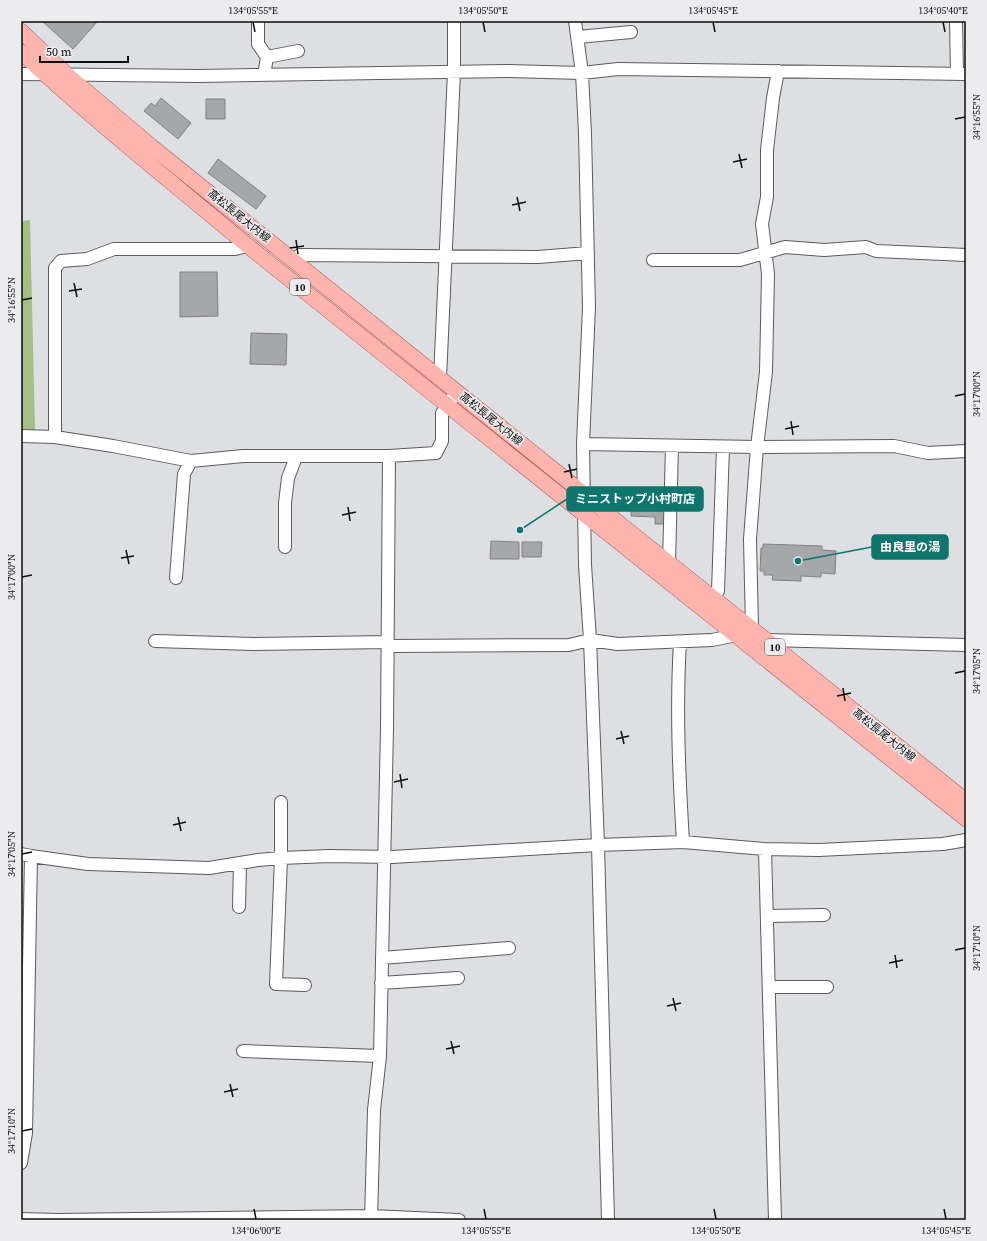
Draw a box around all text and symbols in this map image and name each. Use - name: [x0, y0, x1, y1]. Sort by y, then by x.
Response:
- text: 134°05'55"E: [228, 4, 278, 17]
- text: 134°05'50"E: [458, 4, 508, 17]
- text: 134°05'45"E: [688, 4, 738, 17]
- text: 134°05'40"E: [918, 4, 968, 17]
- scale bar: [40, 38, 128, 64]
- text: 50 m: [46, 44, 72, 60]
- text: 34°16'55"N: [970, 94, 983, 140]
- street label: 高松長尾大内線: [204, 186, 274, 246]
- text: 34°16'55"N: [5, 277, 18, 323]
- road number: 10: [290, 279, 310, 295]
- text: 34°17'00"N: [970, 371, 983, 417]
- street label: 高松長尾大内線: [456, 389, 526, 449]
- callout: ミニストップ小村町店: [567, 487, 703, 511]
- text: ミニストップ小村町店: [575, 491, 695, 507]
- callout: 由良里の湯: [872, 535, 948, 559]
- text: 由良里の湯: [880, 539, 940, 555]
- text: 34°17'00"N: [5, 554, 18, 600]
- road number: 10: [765, 639, 785, 655]
- text: 34°17'05"N: [970, 648, 983, 694]
- street label: 高松長尾大内線: [849, 705, 919, 765]
- text: 34°17'05"N: [5, 831, 18, 877]
- text: 34°17'10"N: [970, 925, 983, 971]
- text: 34°17'10"N: [5, 1108, 18, 1154]
- text: 134°06'00"E: [231, 1224, 281, 1237]
- text: 134°05'55"E: [461, 1224, 511, 1237]
- text: 134°05'50"E: [691, 1224, 741, 1237]
- text: 134°05'45"E: [921, 1224, 971, 1237]

